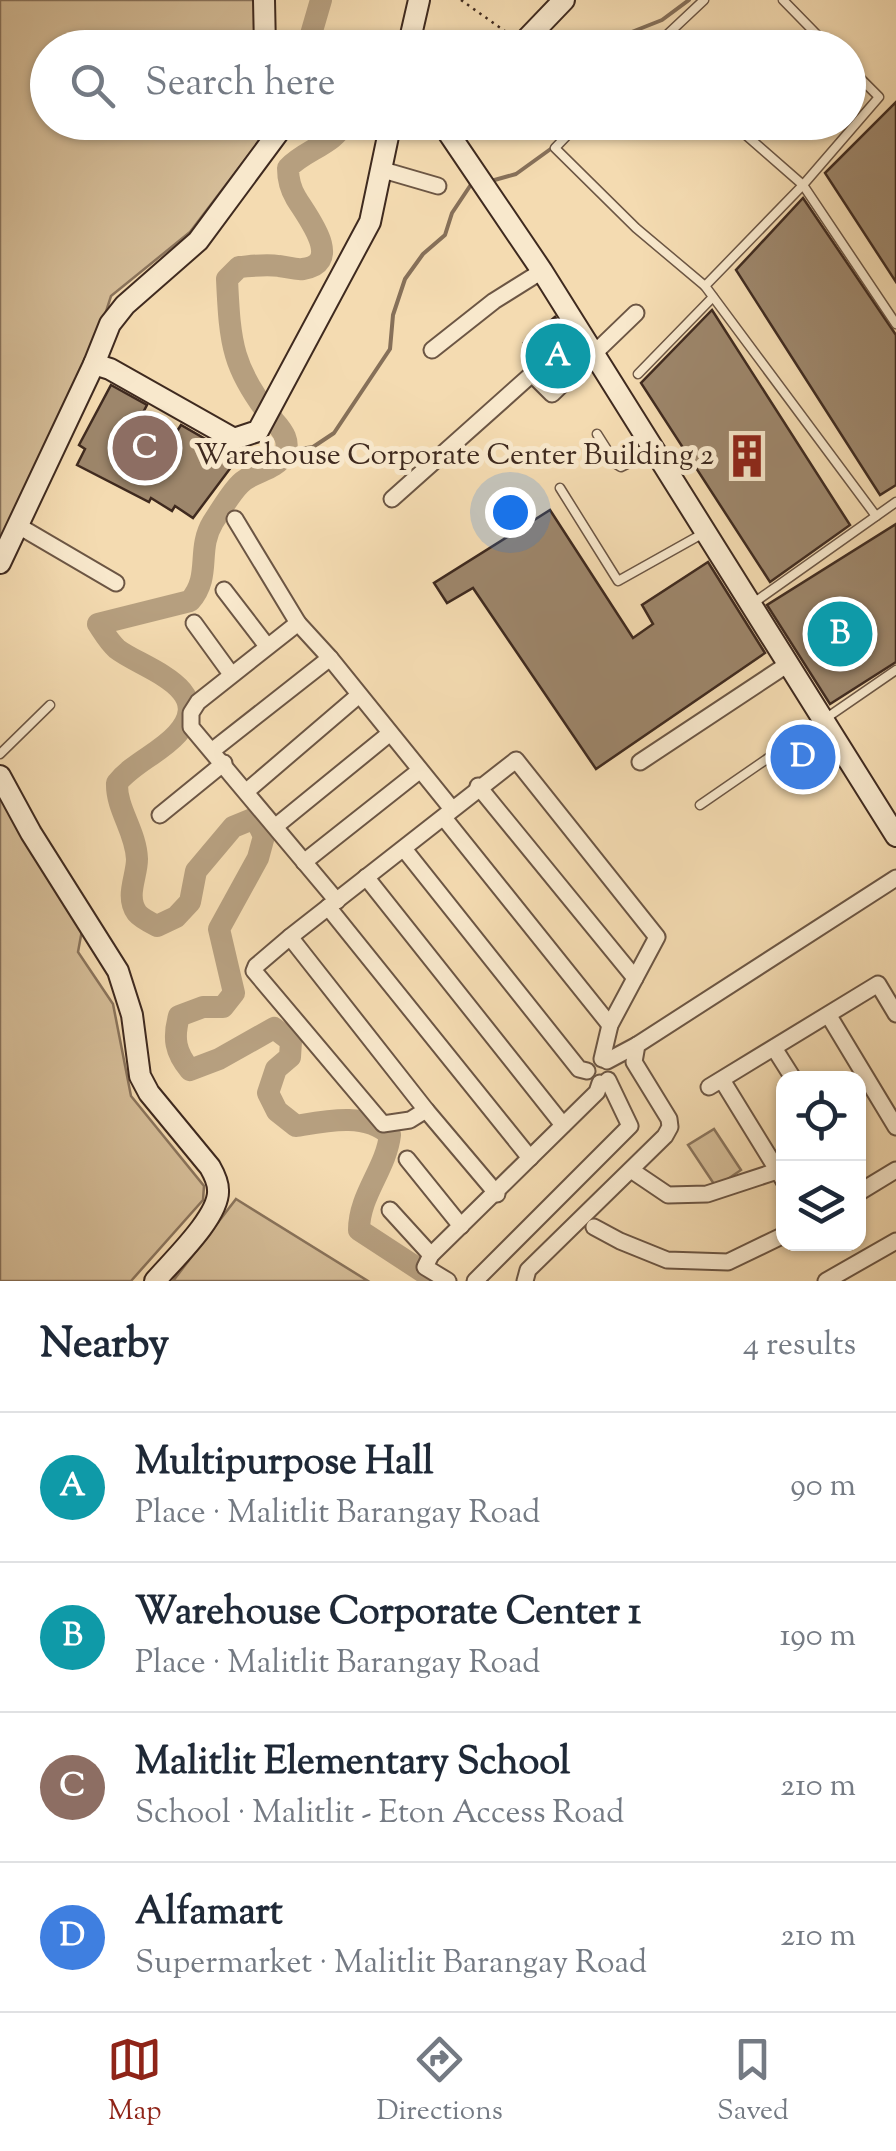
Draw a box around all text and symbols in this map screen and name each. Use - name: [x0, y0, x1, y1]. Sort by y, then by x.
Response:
- search box: [30, 30, 866, 140]
- icon: search: [65, 58, 120, 113]
- text: Search here: [145, 58, 336, 112]
- pin: A: [526, 318, 590, 394]
- pin: C: [112, 410, 178, 486]
- building icon: Warehouse Corporate Center Building 2: [723, 432, 771, 480]
- place label: Warehouse Corporate Center Building 2: [194, 435, 714, 478]
- your location: [485, 487, 536, 538]
- pin: B: [808, 596, 872, 672]
- pin: D: [770, 720, 836, 794]
- map controls: [776, 1071, 866, 1251]
- button: locate: [776, 1071, 866, 1161]
- button: layers: [776, 1161, 866, 1251]
- text: Nearby: [40, 1316, 169, 1376]
- text: 4 results: [743, 1323, 856, 1369]
- text: Multipurpose Hall: [135, 1437, 434, 1491]
- text: A: [60, 1464, 85, 1510]
- text: 90 m: [790, 1464, 856, 1510]
- text: Place · Malitlit Barangay Road: [135, 1491, 540, 1537]
- text: Warehouse Corporate Center 1: [135, 1587, 641, 1641]
- text: B: [62, 1614, 83, 1660]
- text: 190 m: [780, 1614, 856, 1660]
- text: Place · Malitlit Barangay Road: [135, 1641, 540, 1687]
- text: Malitlit Elementary School: [135, 1737, 570, 1791]
- text: C: [60, 1764, 85, 1810]
- text: 210 m: [780, 1764, 856, 1810]
- text: School · Malitlit - Eton Access Road: [135, 1791, 624, 1837]
- text: Alfamart: [135, 1887, 283, 1941]
- text: D: [60, 1914, 85, 1960]
- text: 210 m: [780, 1914, 856, 1960]
- text: Supermarket · Malitlit Barangay Road: [135, 1941, 647, 1987]
- tab: Map: [107, 2032, 162, 2132]
- tab: Directions: [376, 2032, 503, 2132]
- tab: Saved: [717, 2032, 789, 2132]

